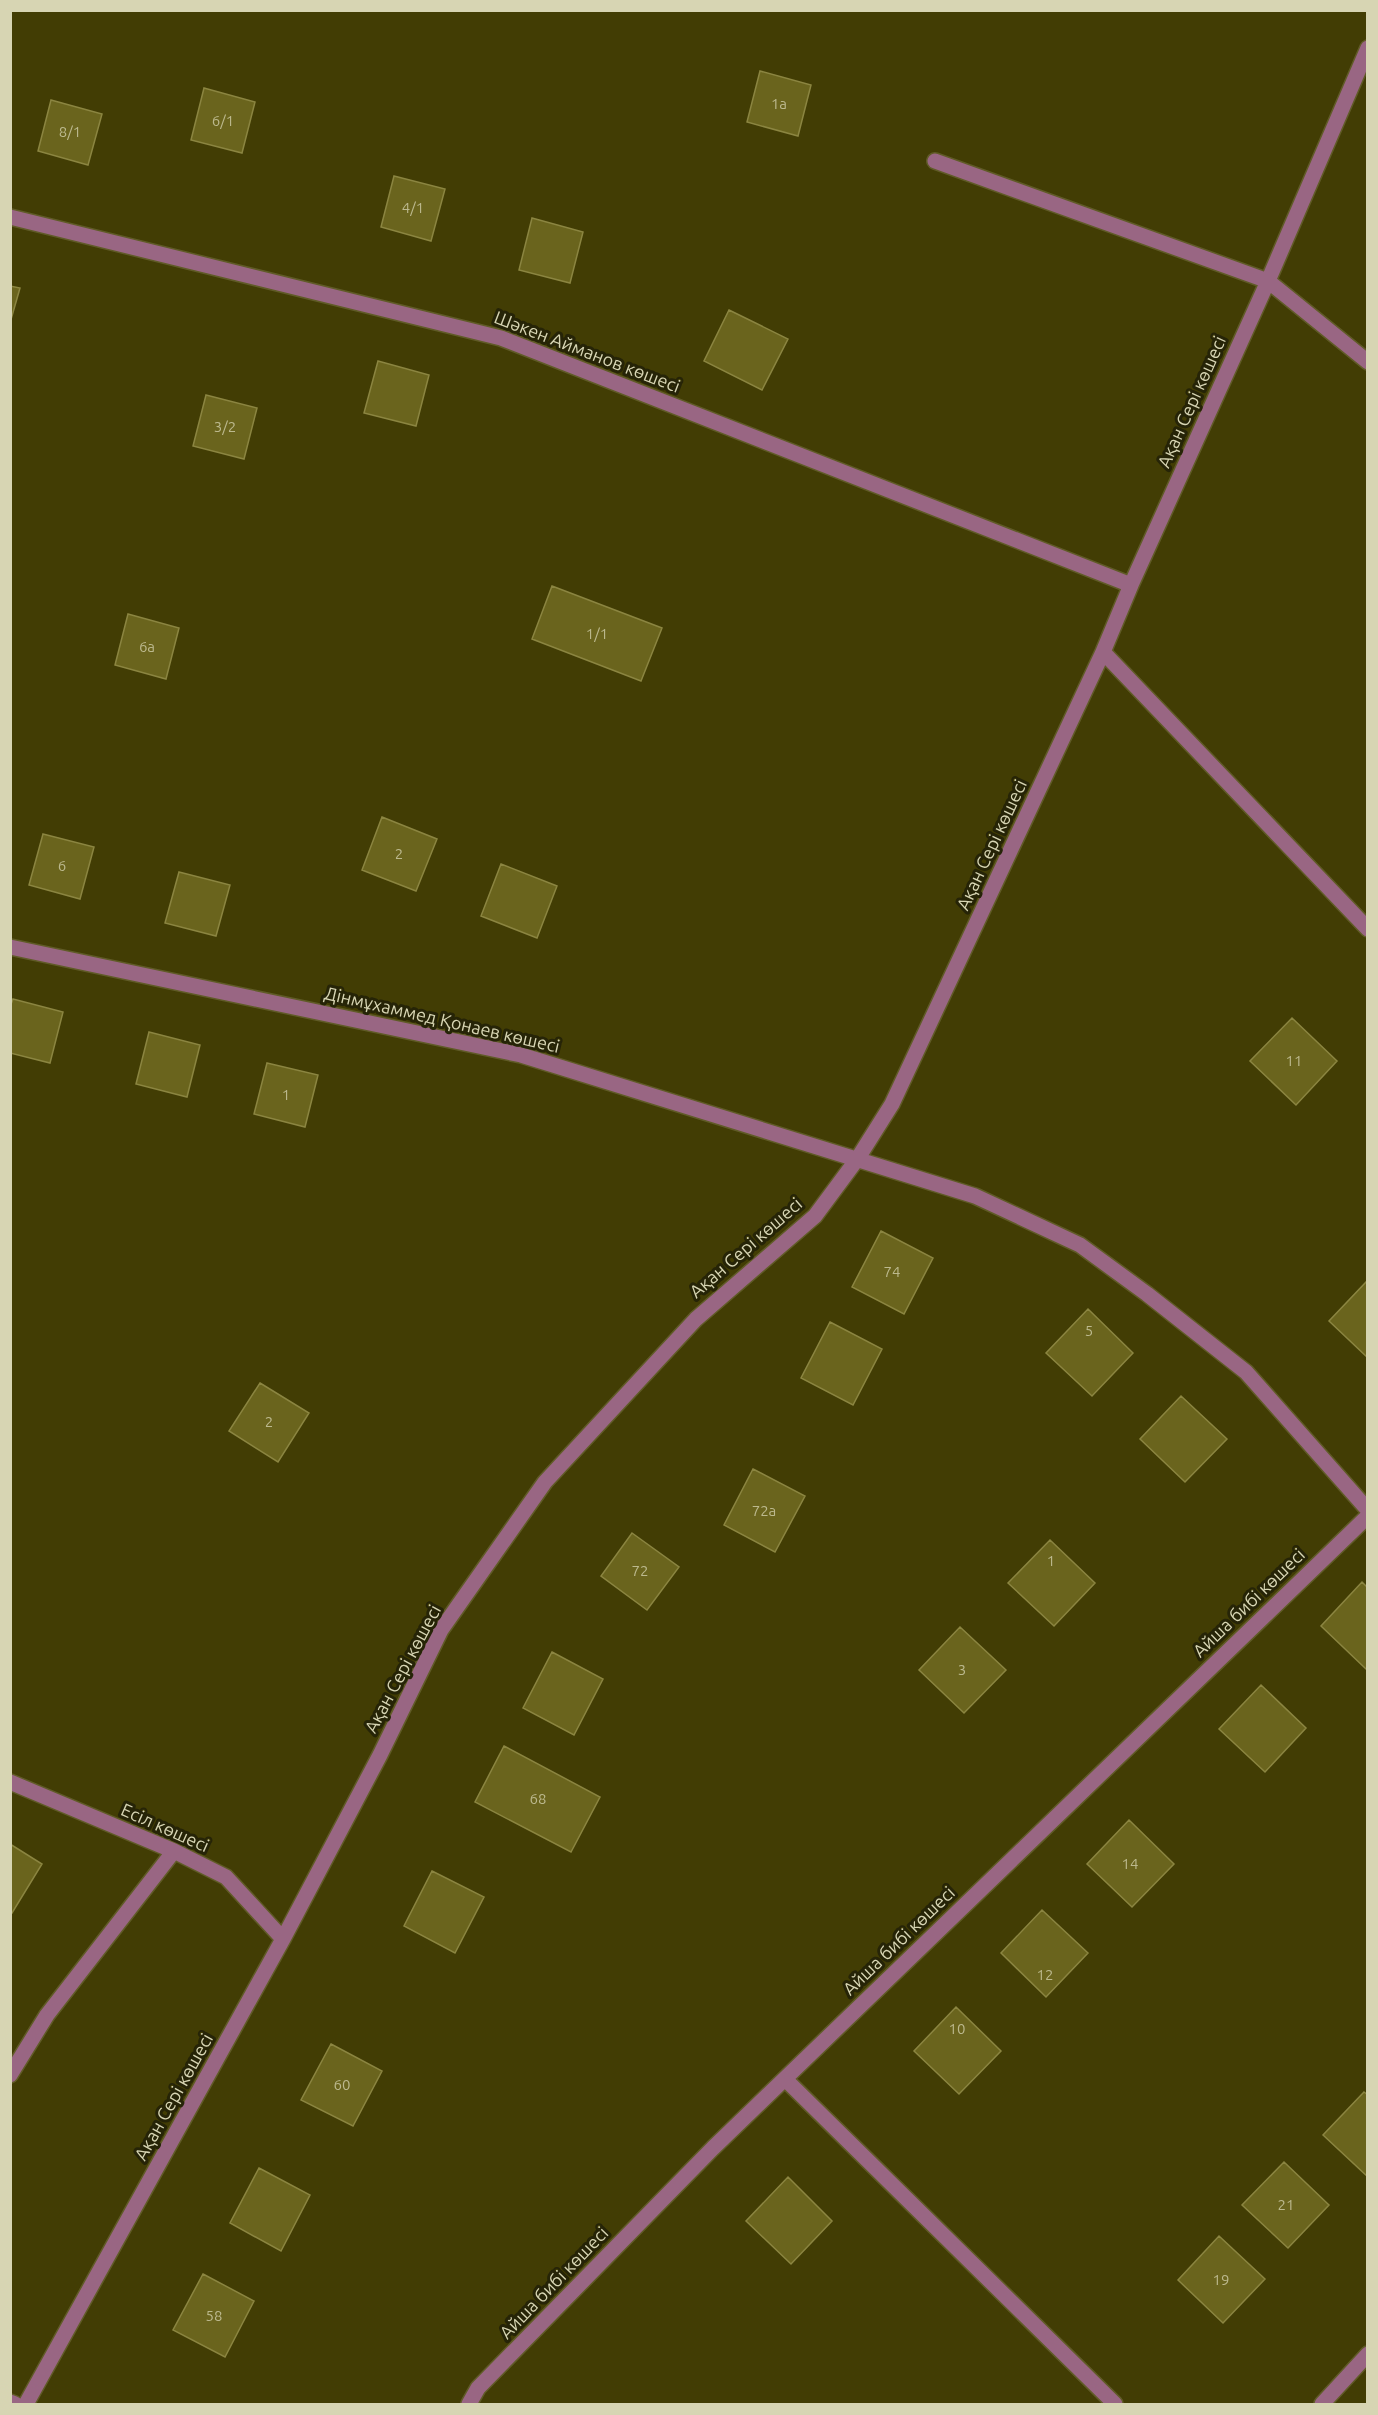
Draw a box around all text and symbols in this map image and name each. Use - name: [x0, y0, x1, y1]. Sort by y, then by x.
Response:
- house number: 1а: [771, 95, 787, 112]
- house number: 6/1: [212, 112, 234, 129]
- house number: 8/1: [59, 123, 81, 140]
- house number: 4/1: [402, 199, 424, 216]
- street label: Шәкен Айманов көшесі: [492, 306, 683, 396]
- street label: Ақан Сері көшесі: [1153, 333, 1229, 471]
- house number: 3/2: [214, 418, 236, 435]
- house number: 1/1: [586, 625, 608, 642]
- house number: 6а: [139, 638, 155, 655]
- street label: Ақан Сері көшесі: [952, 776, 1030, 913]
- house number: 2: [395, 845, 403, 862]
- house number: 6: [58, 857, 66, 874]
- street label: Дінмұхаммед Қонаев көшесі: [323, 982, 562, 1056]
- house number: 11: [1286, 1052, 1302, 1069]
- house number: 1: [282, 1086, 290, 1103]
- street label: Ақан Сері көшесі: [685, 1193, 805, 1301]
- house number: 74: [884, 1263, 900, 1280]
- house number: 5: [1085, 1322, 1093, 1339]
- house number: 2: [265, 1413, 273, 1430]
- house number: 72а: [752, 1502, 776, 1519]
- street label: Айша бибі көшесі: [1188, 1544, 1308, 1661]
- house number: 1: [1047, 1552, 1055, 1569]
- house number: 72: [632, 1562, 648, 1579]
- street label: Ақан Сері көшесі: [360, 1601, 444, 1736]
- house number: 3: [958, 1661, 966, 1678]
- house number: 68: [530, 1790, 546, 1807]
- street label: Есіл көшесі: [118, 1799, 213, 1855]
- house number: 14: [1122, 1855, 1138, 1872]
- street label: Айша бибі көшесі: [838, 1882, 958, 1999]
- house number: 12: [1037, 1966, 1053, 1983]
- house number: 10: [949, 2020, 965, 2037]
- street label: Ақан Сері көшесі: [130, 2030, 216, 2163]
- house number: 60: [334, 2076, 350, 2093]
- house number: 21: [1278, 2196, 1294, 2213]
- street label: Айша бибі көшесі: [495, 2222, 612, 2342]
- house number: 19: [1213, 2271, 1229, 2288]
- house number: 58: [206, 2307, 222, 2324]

